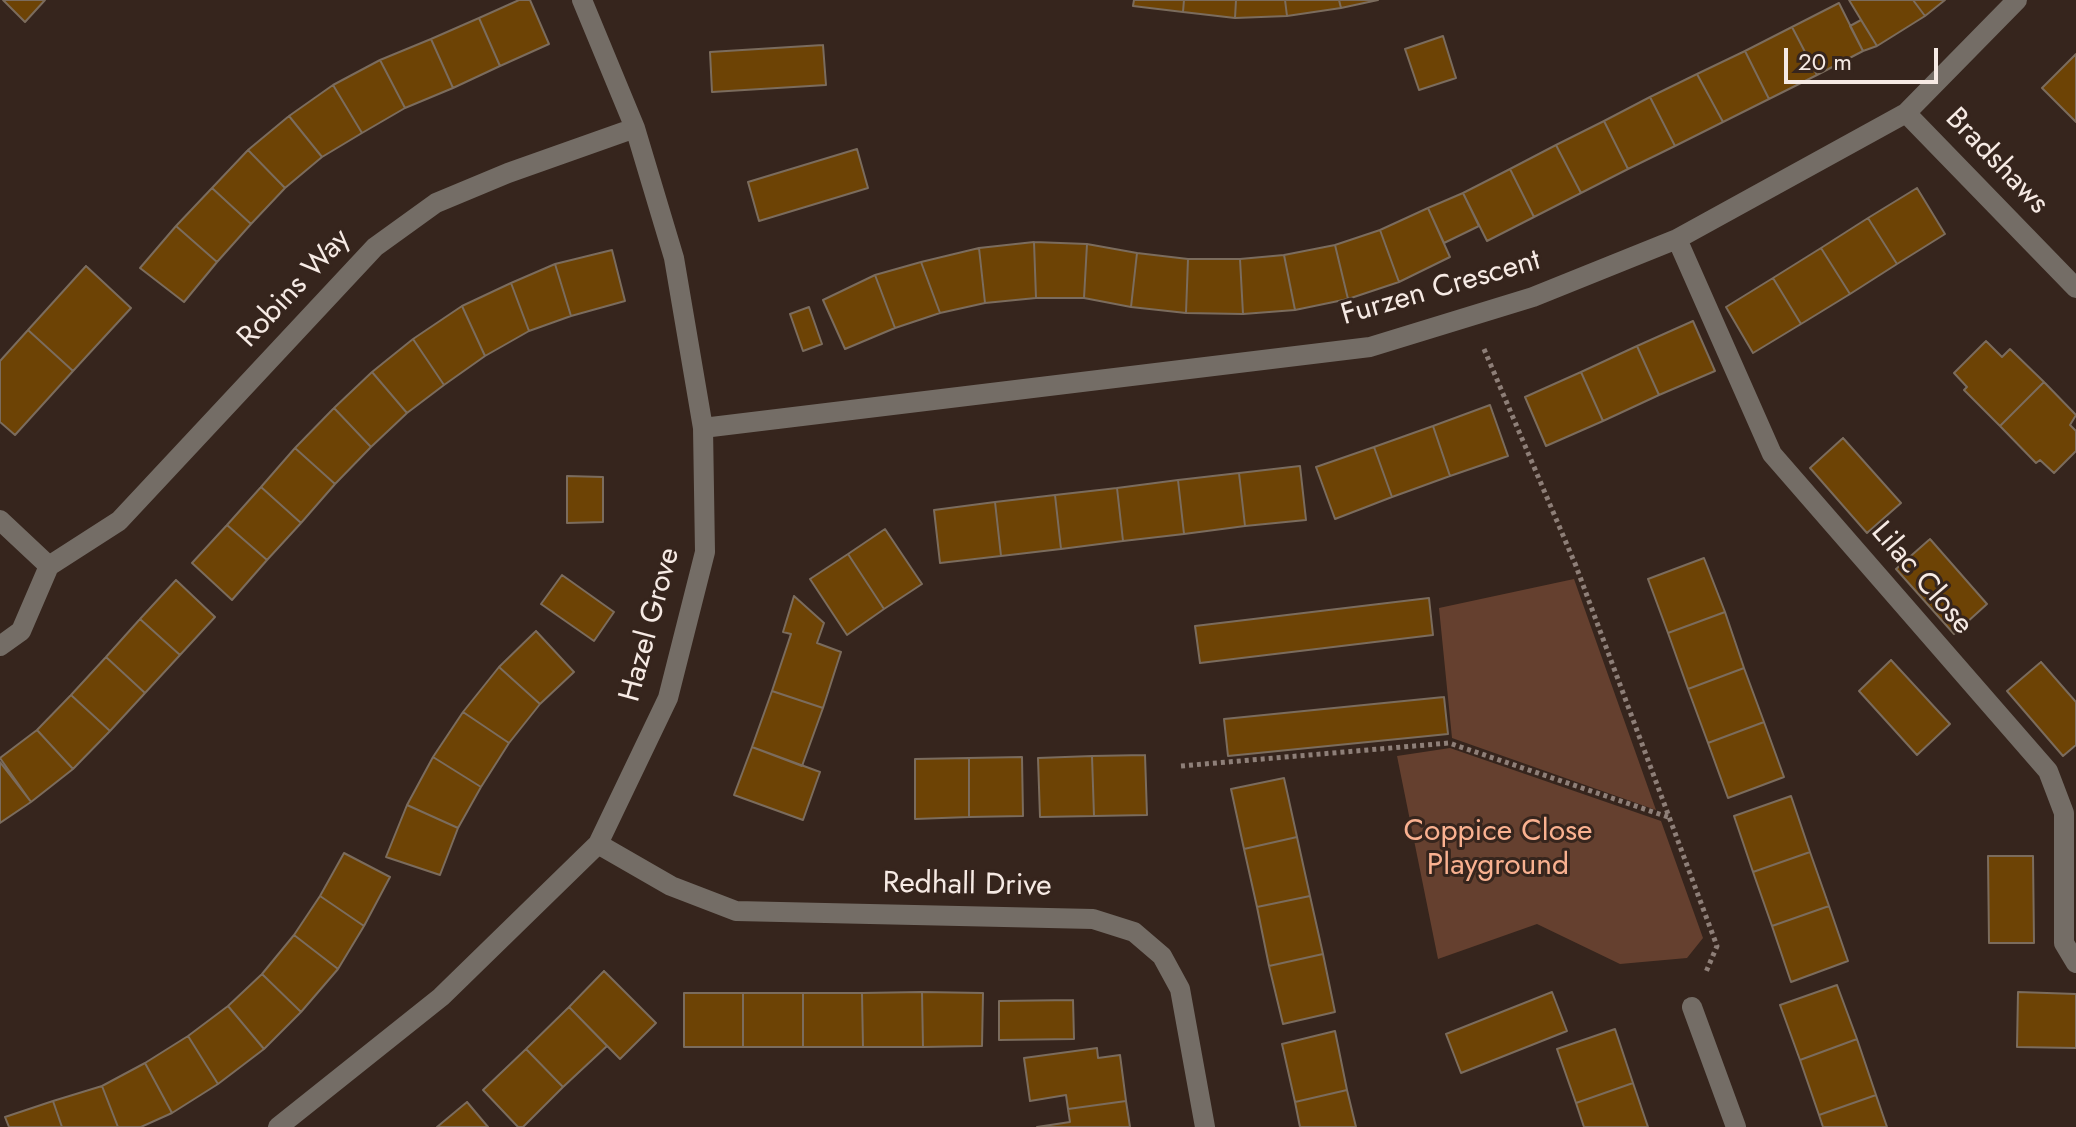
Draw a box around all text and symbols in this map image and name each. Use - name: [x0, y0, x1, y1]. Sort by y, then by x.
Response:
- scale bar: [1788, 32, 1942, 82]
- text: 20 m: [1798, 44, 1852, 79]
- street label: Bradshaws: [1937, 102, 2055, 222]
- street label: Robins Way: [231, 222, 359, 356]
- street label: Furzen Crescent: [1337, 243, 1545, 335]
- street label: Lilac Close: [1862, 515, 1980, 643]
- street label: Hazel Grove: [613, 544, 689, 706]
- park label: Coppice Close Playground: [1403, 815, 1593, 886]
- street label: Redhall Drive: [882, 867, 1052, 905]

